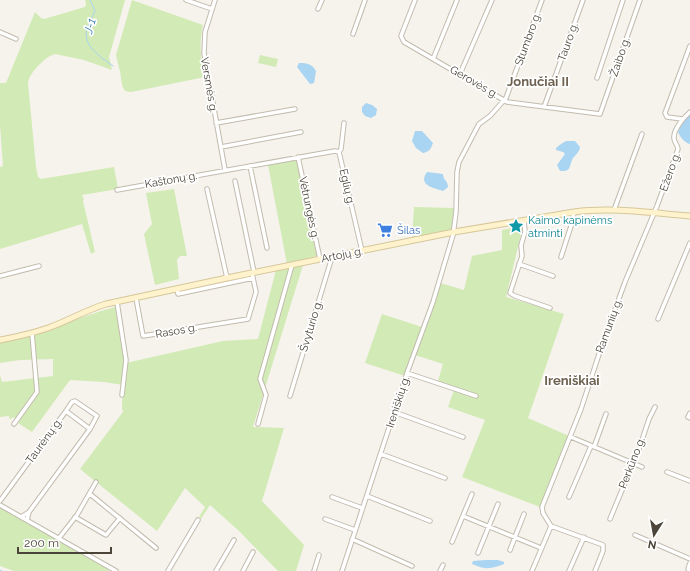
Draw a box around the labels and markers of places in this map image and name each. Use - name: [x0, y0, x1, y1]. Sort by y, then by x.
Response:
- place label: Kaimo kapinėms atminti: [528, 214, 612, 240]
- place icon: Kaimo kapinėms atminti: [507, 217, 525, 235]
- supermarket icon: Šilas: [376, 221, 394, 239]
- place label: Šilas: [397, 223, 420, 237]

